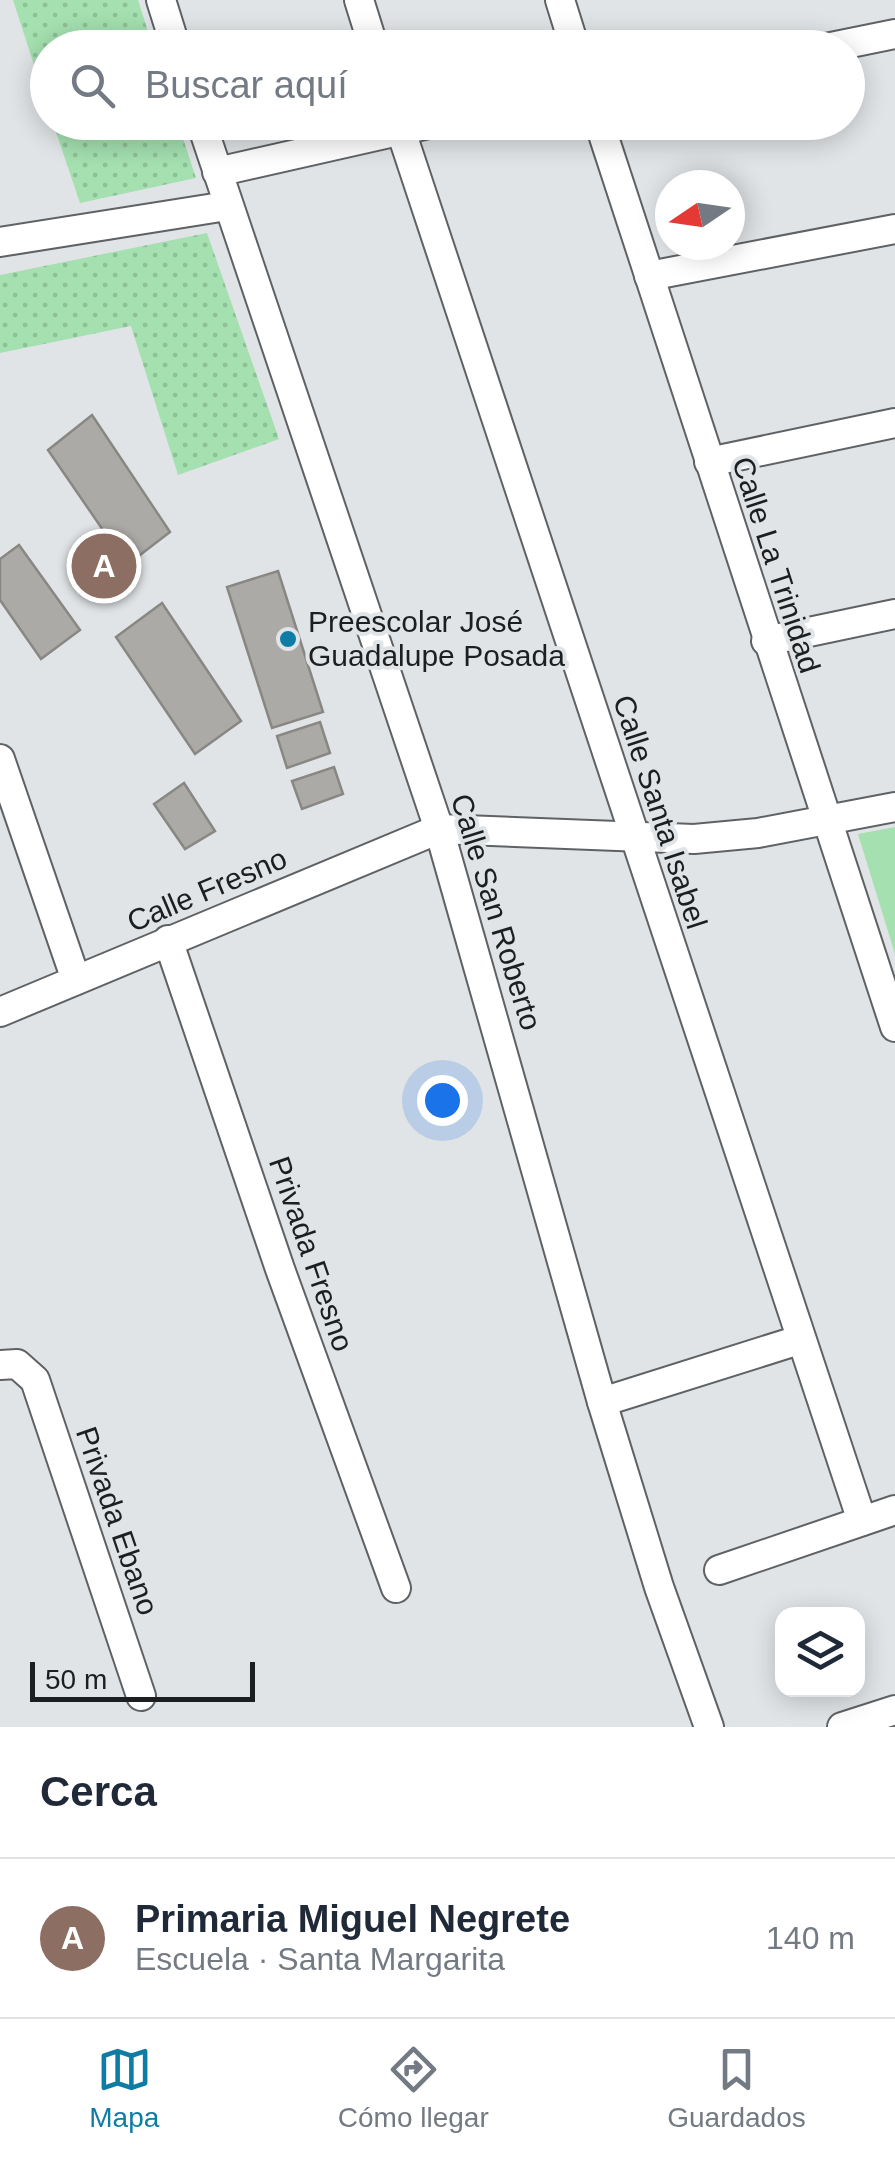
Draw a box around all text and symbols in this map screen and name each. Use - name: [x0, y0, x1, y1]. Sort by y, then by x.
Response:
- search box: [30, 30, 865, 140]
- icon: search: [65, 58, 120, 113]
- text: Buscar aquí: [145, 64, 348, 106]
- north arrow: [655, 170, 745, 260]
- street label: Calle La Trinidad: [726, 453, 827, 677]
- pin: A: [72, 528, 136, 604]
- place label: Preescolar José Guadalupe Posada: [308, 605, 565, 672]
- marker: Preescolar José Guadalupe Posada: [277, 628, 299, 650]
- street label: Calle Santa Isabel: [607, 691, 714, 933]
- street label: Calle San Roberto: [445, 790, 548, 1034]
- street label: Calle Fresno: [122, 841, 292, 938]
- your location: [417, 1075, 468, 1126]
- street label: Privada Fresno: [263, 1152, 360, 1355]
- street label: Privada Ebano: [70, 1422, 165, 1619]
- map controls: [775, 1607, 865, 1697]
- button: layers: [775, 1607, 865, 1697]
- scale bar: [30, 1657, 255, 1702]
- text: 50 m: [45, 1664, 107, 1695]
- text: Cerca: [40, 1768, 157, 1815]
- text: Primaria Miguel Negrete: [135, 1898, 570, 1940]
- text: A: [61, 1920, 84, 1956]
- text: 140 m: [766, 1920, 855, 1956]
- text: Escuela · Santa Margarita: [135, 1941, 505, 1977]
- tab: Mapa: [89, 2042, 159, 2134]
- tab: Cómo llegar: [338, 2042, 489, 2134]
- tab: Guardados: [667, 2042, 806, 2134]

